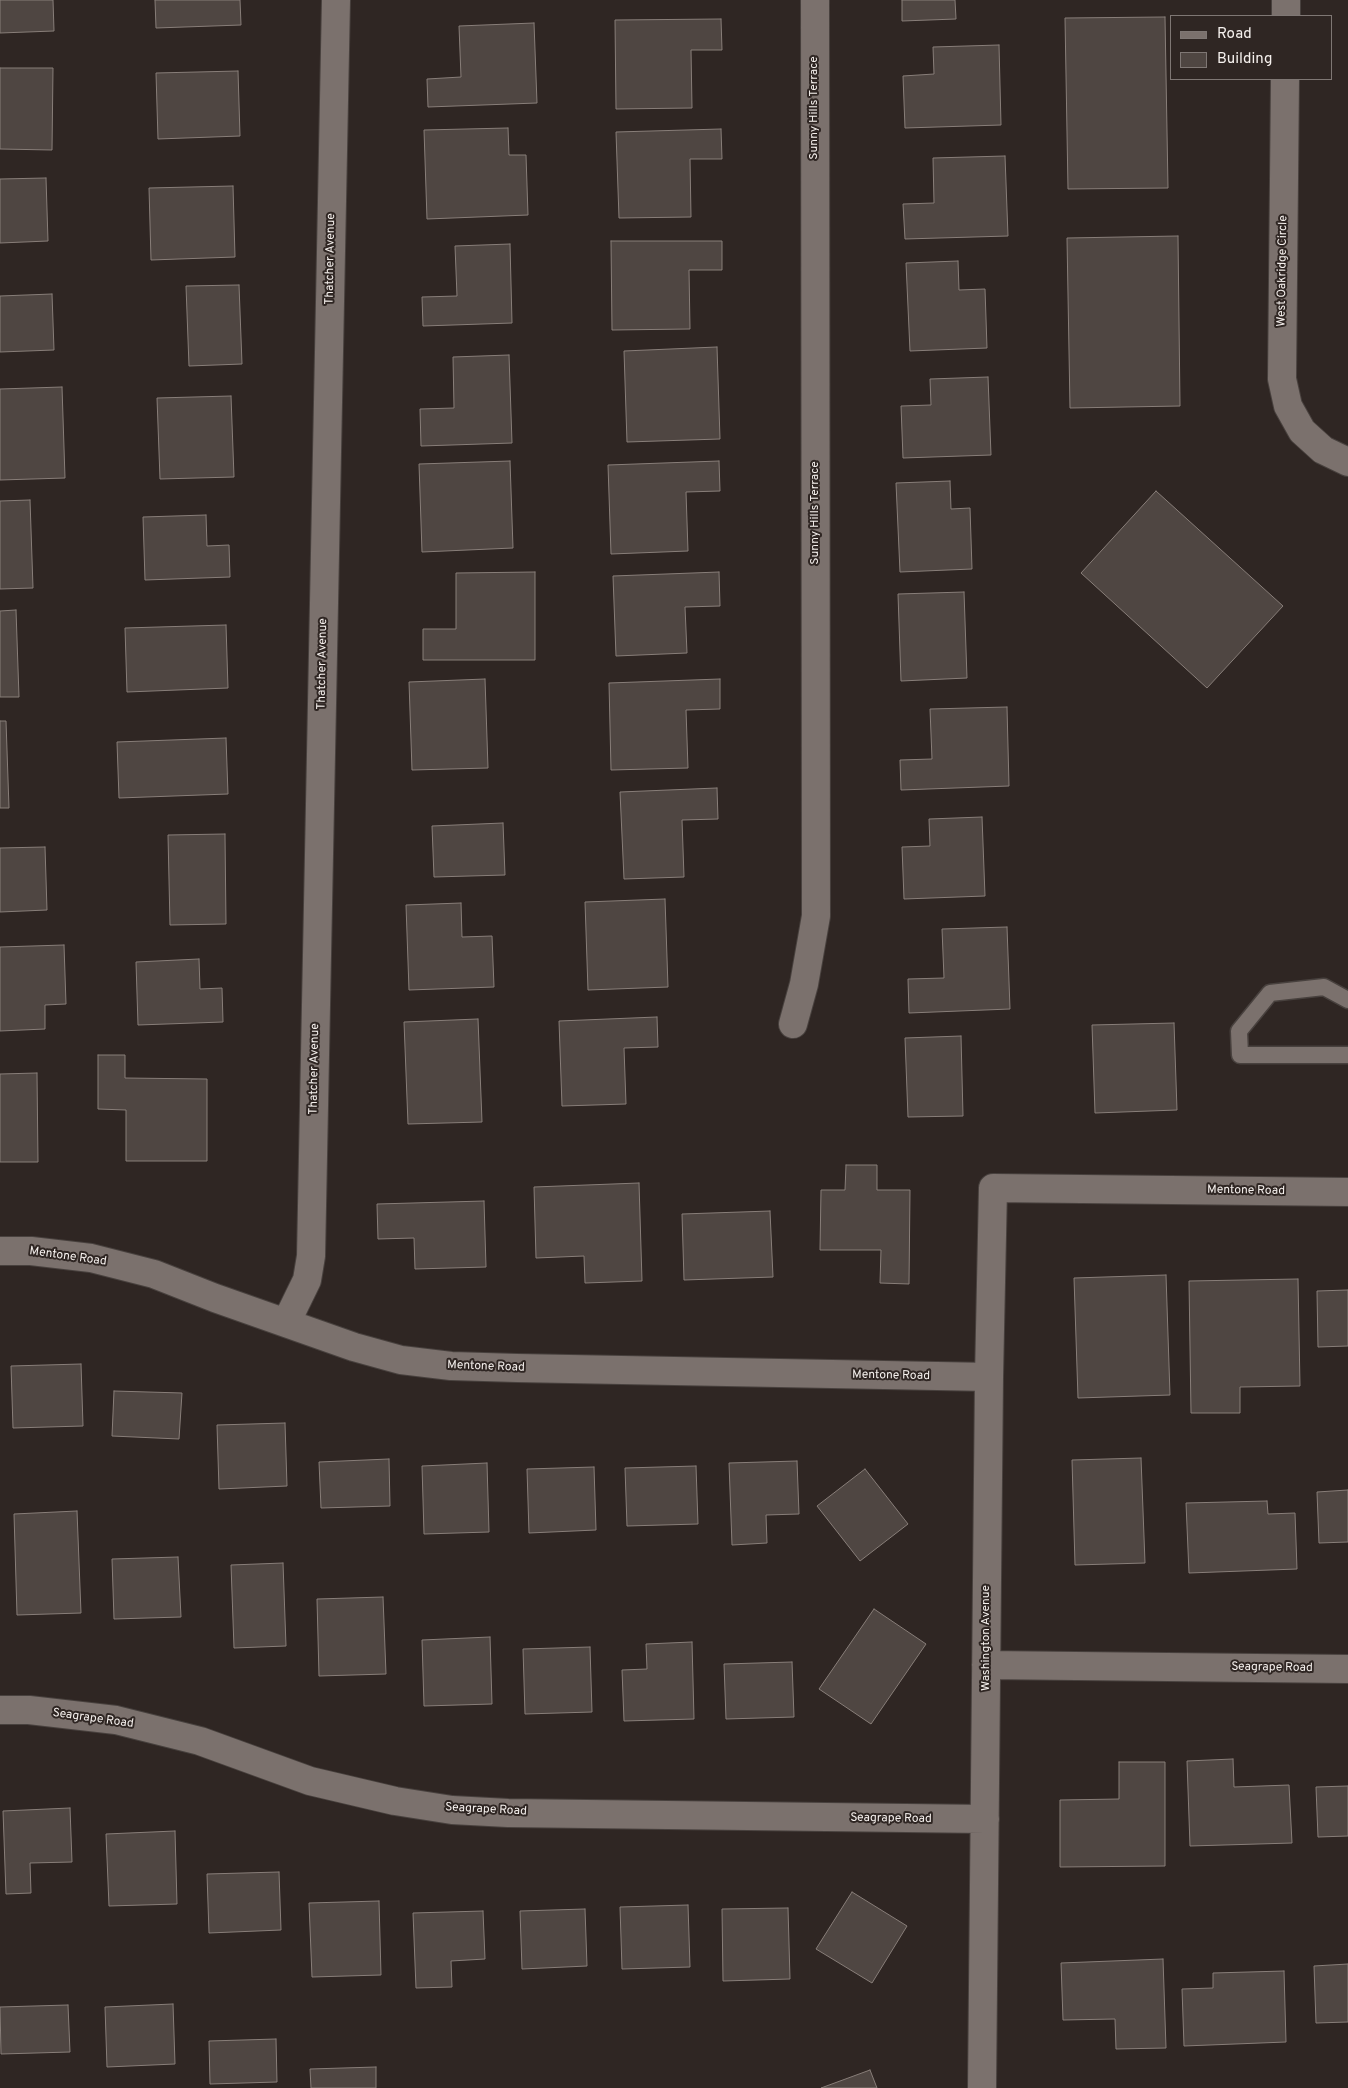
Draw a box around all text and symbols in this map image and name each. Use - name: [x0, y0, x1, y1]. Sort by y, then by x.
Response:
- legend: [1170, 15, 1333, 80]
- text: Road: [1217, 25, 1252, 44]
- text: Building: [1217, 50, 1272, 69]
- street label: Sunny Hills Terrace: [808, 56, 822, 160]
- street label: Thatcher Avenue: [323, 213, 339, 305]
- street label: West Oakridge Circle: [1275, 215, 1291, 327]
- street label: Sunny Hills Terrace: [809, 461, 823, 565]
- street label: Thatcher Avenue: [315, 618, 331, 710]
- street label: Thatcher Avenue: [307, 1023, 323, 1115]
- street label: Mentone Road: [1207, 1183, 1285, 1199]
- street label: Mentone Road: [28, 1244, 108, 1270]
- street label: Mentone Road: [447, 1358, 525, 1376]
- street label: Mentone Road: [852, 1368, 930, 1384]
- street label: Washington Avenue: [980, 1585, 994, 1691]
- street label: Seagrape Road: [1231, 1660, 1313, 1676]
- street label: Seagrape Road: [52, 1706, 134, 1732]
- street label: Seagrape Road: [445, 1801, 527, 1819]
- street label: Seagrape Road: [850, 1811, 932, 1827]

